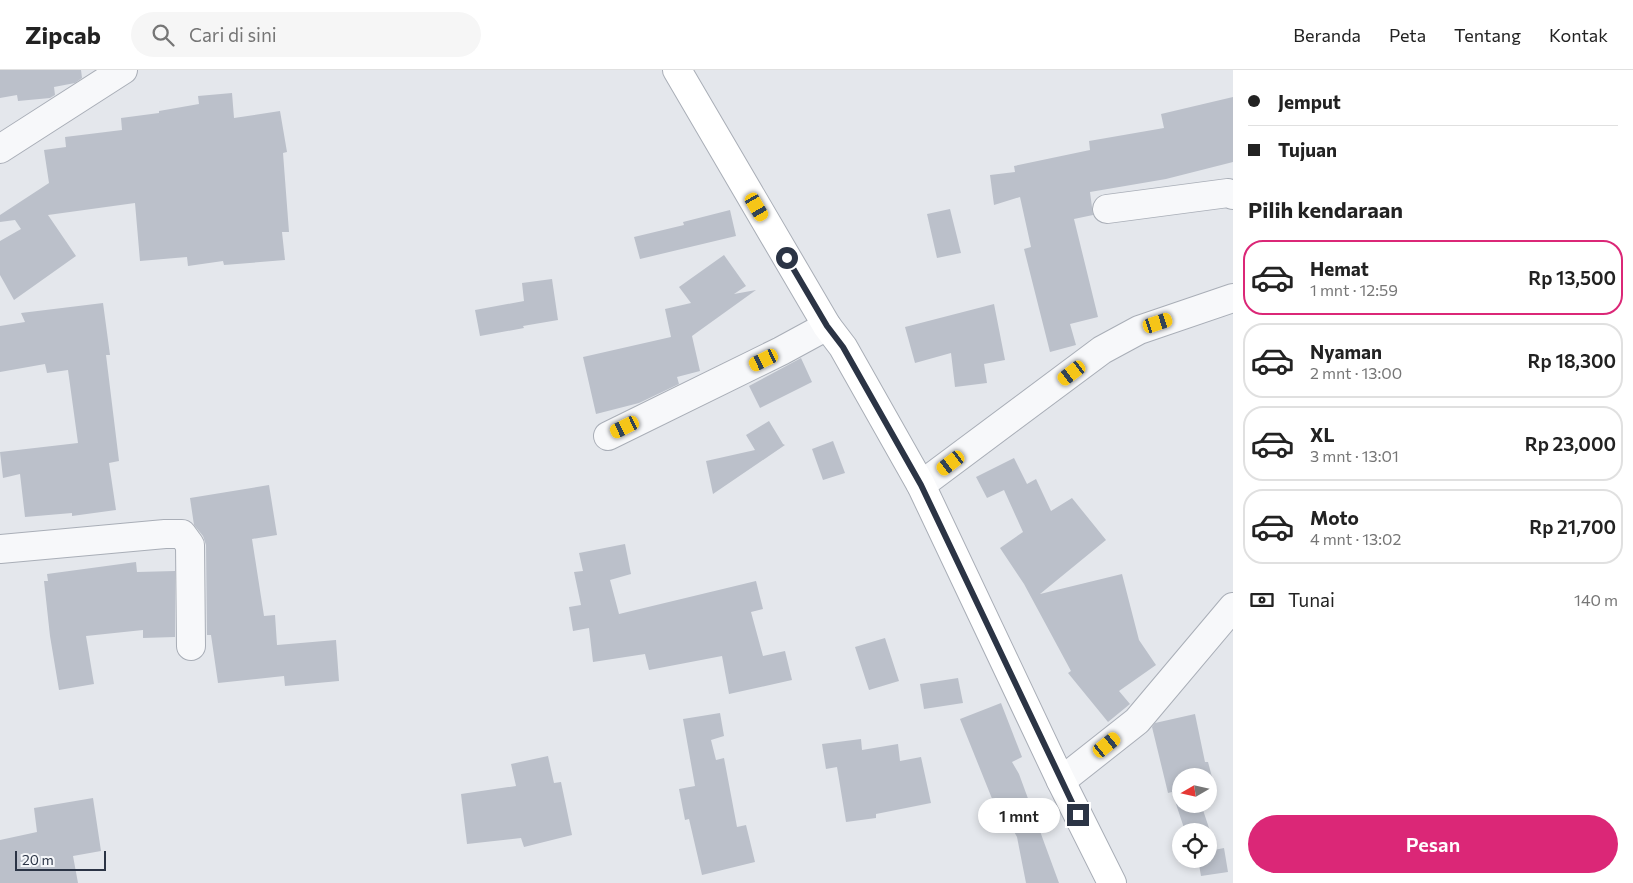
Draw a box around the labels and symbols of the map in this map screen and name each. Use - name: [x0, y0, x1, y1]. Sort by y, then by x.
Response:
- car: [743, 190, 770, 224]
- route start: [776, 247, 798, 269]
- car: [1141, 311, 1174, 335]
- car: [747, 347, 780, 373]
- car: [1055, 358, 1088, 388]
- car: [608, 414, 641, 440]
- car: [934, 448, 967, 478]
- car: [1090, 730, 1123, 760]
- north arrow: [1172, 768, 1218, 812]
- callout: 1 mnt: [978, 798, 1060, 832]
- route end: [1067, 804, 1089, 826]
- scale bar: [15, 848, 106, 871]

